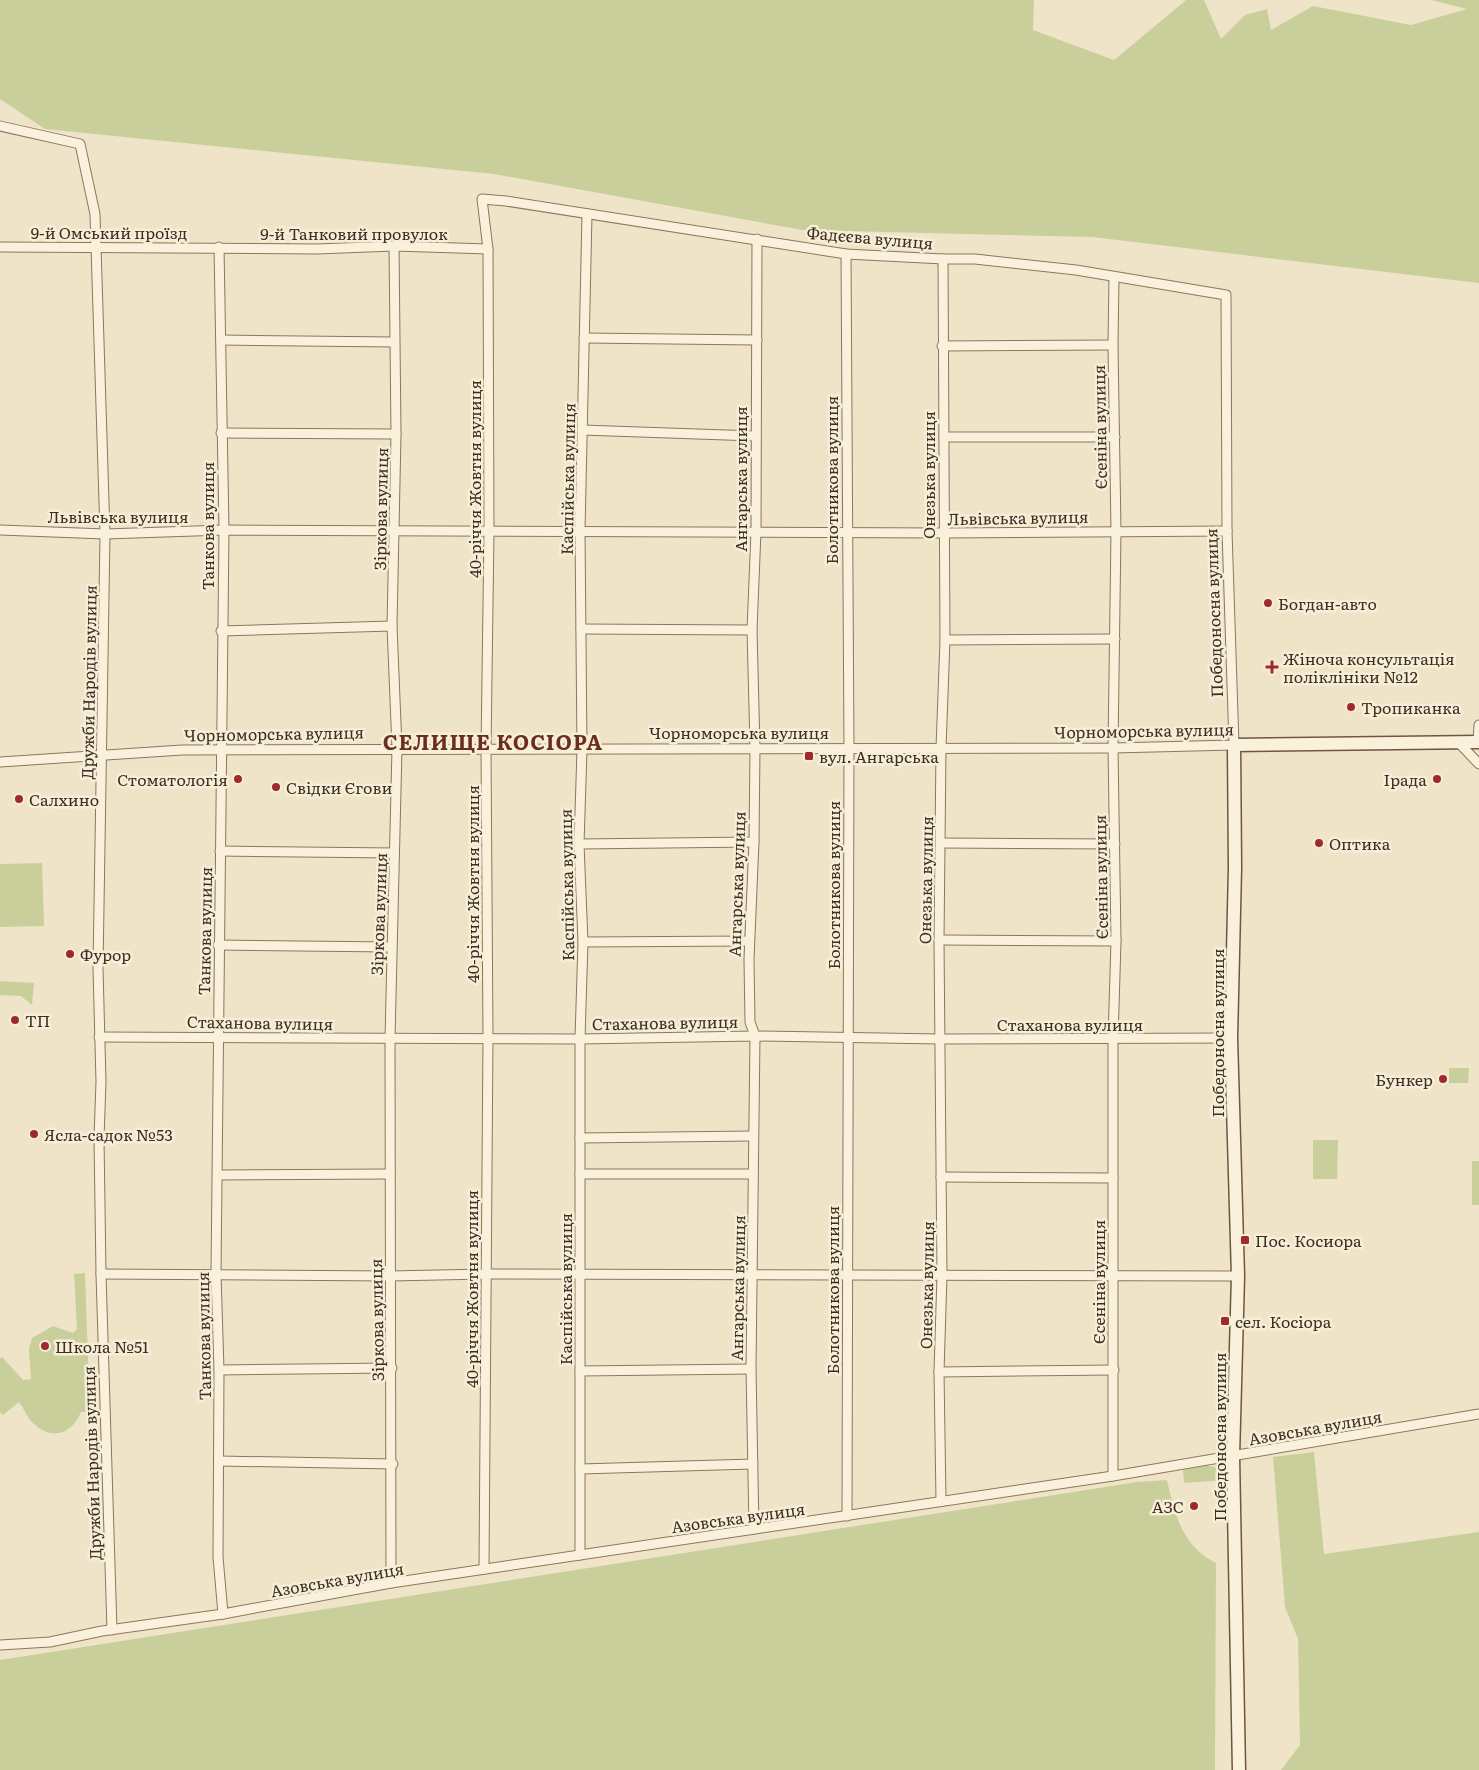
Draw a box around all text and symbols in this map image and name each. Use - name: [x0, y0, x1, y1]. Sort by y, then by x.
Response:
- street label: 9-й Омський проїзд: [31, 220, 187, 244]
- street label: Фадєєва вулиця: [806, 220, 934, 254]
- street label: 9-й Танковий провулок: [260, 221, 448, 245]
- street label: Єсеніна вулиця: [1086, 364, 1112, 490]
- street label: 40-річчя Жовтня вулиця: [462, 380, 486, 578]
- street label: Болотникова вулиця: [819, 396, 843, 564]
- street label: Каспійська вулиця: [554, 403, 580, 555]
- street label: Ангарська вулиця: [728, 406, 752, 552]
- street label: Онезька вулиця: [916, 411, 940, 539]
- street label: Зіркова вулиця: [367, 447, 393, 571]
- street label: Танкова вулиця: [195, 462, 219, 590]
- street label: Львівська вулиця: [47, 504, 189, 528]
- street label: Львівська вулиця: [947, 504, 1089, 530]
- street label: Победоносна вулиця: [1198, 528, 1228, 698]
- street label: Дружби Народів вулиця: [74, 585, 102, 779]
- place label: Богдан-авто: [1278, 591, 1377, 615]
- marker: Богдан-авто: [1262, 597, 1274, 609]
- place label: Жіноча консультація поліклініки №12: [1283, 646, 1455, 688]
- marker: Жіноча консультація поліклініки №12: [1265, 660, 1279, 674]
- place label: Тропиканка: [1361, 695, 1461, 719]
- marker: Тропиканка: [1345, 701, 1357, 713]
- street label: Чорноморська вулиця: [1054, 716, 1234, 744]
- street label: Чорноморська вулиця: [184, 719, 364, 747]
- street label: Чорноморська вулиця: [649, 720, 829, 744]
- district label: СЕЛИЩЕ КОСІОРА: [383, 725, 603, 756]
- place label: вул. Ангарська: [819, 744, 939, 768]
- marker: вул. Ангарська: [803, 750, 815, 762]
- place label: Стоматологія: [117, 767, 228, 791]
- place label: Ірада: [1384, 767, 1427, 791]
- marker: Стоматологія: [232, 773, 244, 785]
- marker: Ірада: [1431, 773, 1443, 785]
- place label: Свідки Єгови: [286, 775, 392, 799]
- marker: Свідки Єгови: [270, 781, 282, 793]
- street label: 40-річчя Жовтня вулиця: [460, 785, 484, 983]
- place label: Салхино: [29, 787, 99, 811]
- marker: Салхино: [13, 793, 25, 805]
- street label: Болотникова вулиця: [821, 801, 845, 969]
- street label: Каспійська вулиця: [553, 809, 579, 961]
- street label: Ангарська вулиця: [721, 811, 751, 957]
- street label: Єсеніна вулиця: [1087, 814, 1113, 940]
- street label: Онезька вулиця: [912, 816, 938, 944]
- place label: Оптика: [1329, 831, 1391, 855]
- marker: Оптика: [1313, 837, 1325, 849]
- street label: Зіркова вулиця: [364, 852, 392, 976]
- street label: Танкова вулиця: [191, 867, 217, 995]
- place label: Фурор: [80, 942, 131, 966]
- marker: Фурор: [64, 948, 76, 960]
- street label: Победоносна вулиця: [1205, 948, 1229, 1118]
- place label: ТП: [25, 1008, 50, 1032]
- street label: Стаханова вулиця: [187, 1009, 333, 1035]
- street label: Стаханова вулиця: [592, 1009, 738, 1035]
- street label: Стаханова вулиця: [997, 1012, 1143, 1036]
- marker: ТП: [9, 1014, 21, 1026]
- place label: Бункер: [1375, 1067, 1433, 1091]
- marker: Бункер: [1437, 1073, 1449, 1085]
- place label: Ясла-садок №53: [44, 1122, 173, 1146]
- marker: Ясла-садок №53: [28, 1128, 40, 1140]
- street label: 40-річчя Жовтня вулиця: [459, 1190, 483, 1388]
- street label: Болотникова вулиця: [820, 1206, 844, 1374]
- street label: Каспійська вулиця: [553, 1213, 577, 1365]
- street label: Ангарська вулиця: [724, 1215, 750, 1361]
- street label: Єсеніна вулиця: [1086, 1220, 1110, 1344]
- street label: Онезька вулиця: [913, 1221, 939, 1349]
- place label: Пос. Косиора: [1255, 1228, 1362, 1252]
- marker: Пос. Косиора: [1239, 1234, 1251, 1246]
- street label: Зіркова вулиця: [363, 1258, 389, 1382]
- street label: Танкова вулиця: [190, 1272, 216, 1400]
- place label: сел. Косіора: [1235, 1309, 1332, 1333]
- marker: сел. Косіора: [1219, 1315, 1231, 1327]
- place label: Школа №51: [55, 1334, 149, 1358]
- marker: Школа №51: [39, 1340, 51, 1352]
- street label: Победоносна вулиця: [1207, 1352, 1231, 1522]
- street label: Дружби Народів вулиця: [76, 1366, 106, 1560]
- street label: Азовська вулиця: [1246, 1403, 1384, 1451]
- place label: АЗС: [1152, 1494, 1184, 1518]
- street label: Азовська вулиця: [670, 1496, 806, 1538]
- marker: АЗС: [1188, 1500, 1200, 1512]
- street label: Азовська вулиця: [268, 1555, 406, 1603]

